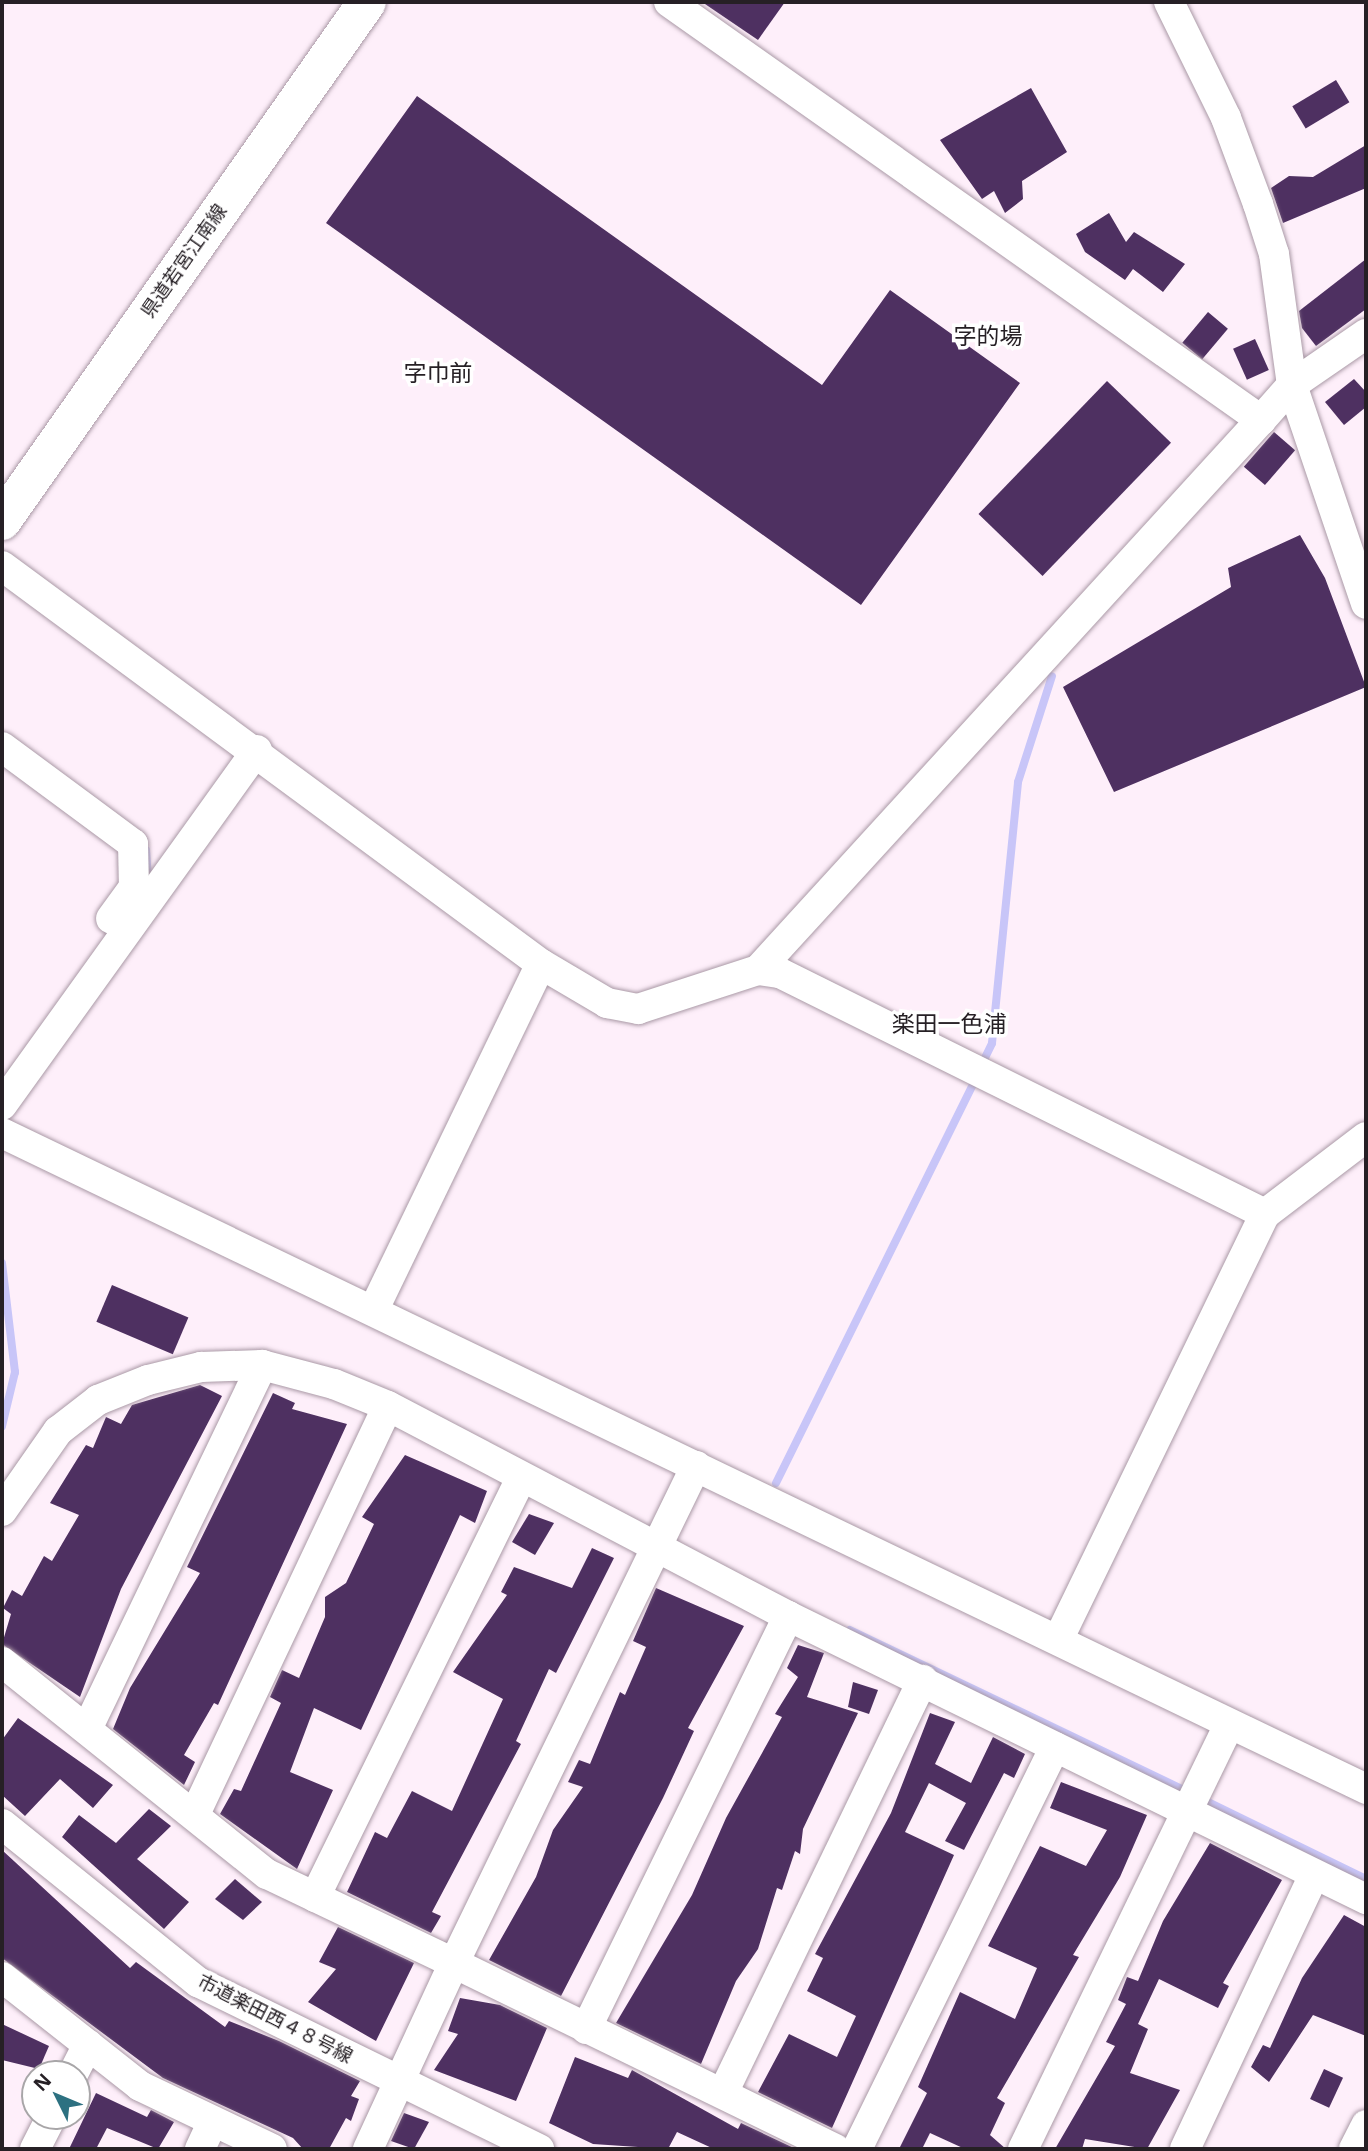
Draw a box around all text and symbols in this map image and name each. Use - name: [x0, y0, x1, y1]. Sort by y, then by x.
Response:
- street label: 県道若宮江南線: [137, 200, 231, 322]
- district label: 字的場: [954, 321, 1022, 349]
- district label: 字巾前: [404, 358, 472, 386]
- district label: 楽田一色浦: [892, 1009, 1006, 1037]
- street label: 市道楽田西４８号線: [194, 1970, 356, 2068]
- north arrow: [21, 2060, 91, 2130]
- text: N: [27, 2068, 57, 2097]

